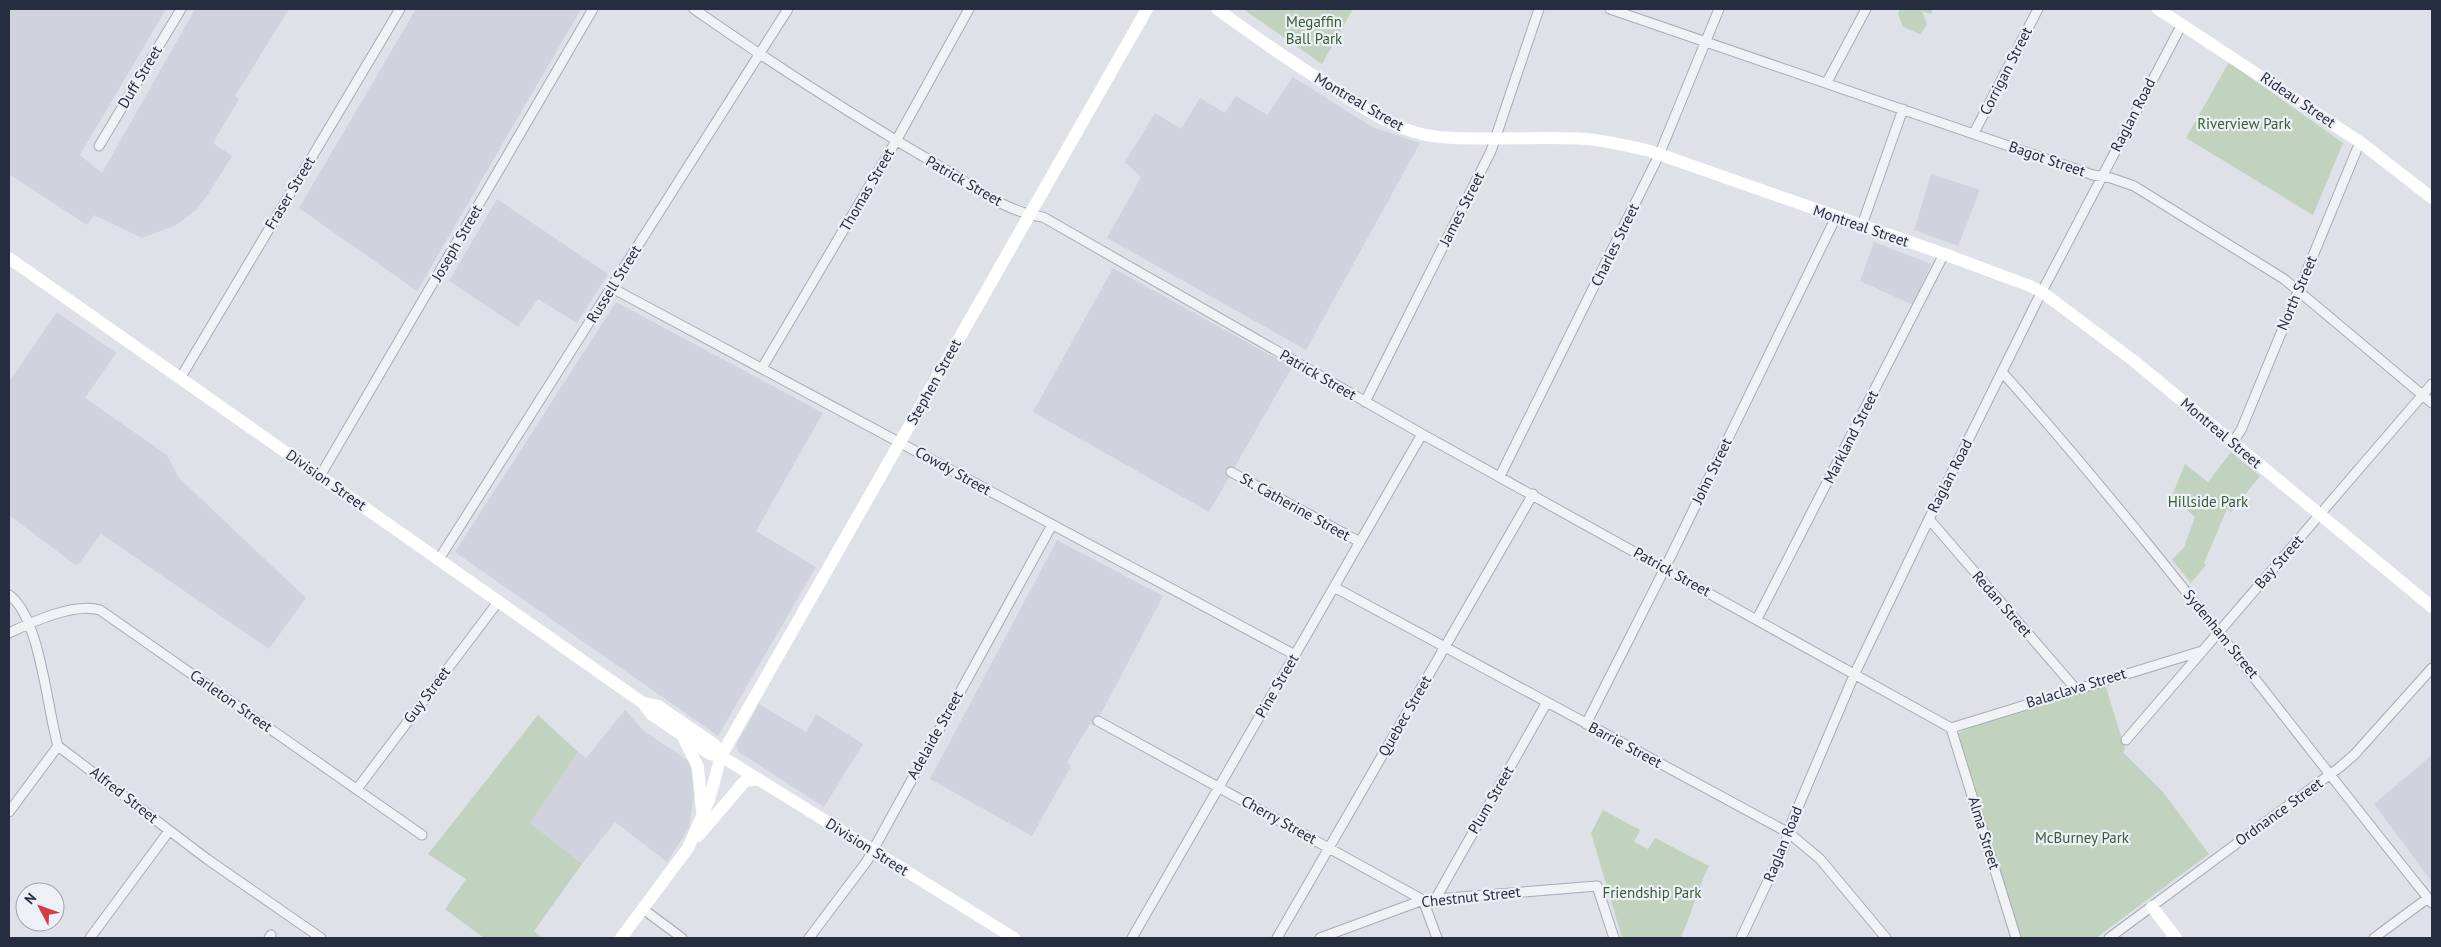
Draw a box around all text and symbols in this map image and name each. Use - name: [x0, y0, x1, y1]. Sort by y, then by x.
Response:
- park label: Megaffin Ball Park: [1286, 12, 1343, 48]
- street label: Corrigan Street: [1975, 24, 2036, 118]
- street label: Duff Street: [113, 42, 166, 112]
- street label: Montreal Street: [1311, 68, 1407, 135]
- street label: Rideau Street: [2257, 68, 2339, 132]
- street label: Raglan Road: [2106, 75, 2159, 155]
- park label: Riverview Park: [2197, 114, 2292, 133]
- street label: Bagot Street: [2006, 137, 2088, 180]
- street label: Thomas Street: [835, 145, 898, 235]
- street label: Patrick Street: [923, 151, 1006, 210]
- street label: Fraser Street: [260, 153, 319, 233]
- street label: James Street: [1434, 169, 1488, 250]
- street label: Charles Street: [1586, 200, 1643, 289]
- street label: Montreal Street: [1811, 200, 1912, 251]
- street label: Joseph Street: [427, 201, 486, 285]
- street label: Russell Street: [582, 241, 645, 326]
- street label: North Street: [2272, 253, 2321, 333]
- street label: Stephen Street: [902, 336, 965, 428]
- street label: Patrick Street: [1277, 345, 1360, 404]
- street label: Markland Street: [1819, 387, 1882, 487]
- street label: Montreal Street: [2177, 393, 2266, 472]
- street label: John Street: [1687, 435, 1736, 508]
- street label: Raglan Road: [1923, 436, 1976, 516]
- street label: Cowdy Street: [912, 442, 994, 499]
- street label: Division Street: [282, 445, 370, 514]
- street label: St. Catherine Street: [1237, 468, 1354, 545]
- park label: Hillside Park: [2168, 492, 2249, 511]
- street label: Bay Street: [2250, 531, 2307, 592]
- street label: Patrick Street: [1630, 543, 1714, 601]
- street label: Redan Street: [1968, 567, 2036, 641]
- street label: Sydenham Street: [2180, 585, 2263, 682]
- street label: Pine Street: [1251, 650, 1302, 721]
- street label: Guy Street: [399, 663, 454, 727]
- street label: Balaclava Street: [2024, 663, 2128, 712]
- street label: Carleton Street: [186, 665, 276, 736]
- street label: Quebec Street: [1374, 672, 1435, 760]
- street label: Adelaide Street: [902, 687, 967, 782]
- street label: Barrie Street: [1585, 717, 1665, 772]
- street label: Alfred Street: [87, 762, 162, 827]
- street label: Plum Street: [1463, 762, 1518, 837]
- street label: Ordnance Street: [2231, 773, 2326, 850]
- street label: Cherry Street: [1238, 791, 1320, 848]
- street label: Alma Street: [1964, 794, 2005, 872]
- street label: Raglan Road: [1759, 803, 1806, 884]
- street label: Division Street: [822, 814, 912, 880]
- park label: McBurney Park: [2035, 828, 2130, 847]
- north arrow: [15, 882, 65, 932]
- street label: Chestnut Street: [1420, 882, 1521, 911]
- park label: Friendship Park: [1602, 883, 1702, 902]
- text: N: [20, 889, 40, 908]

